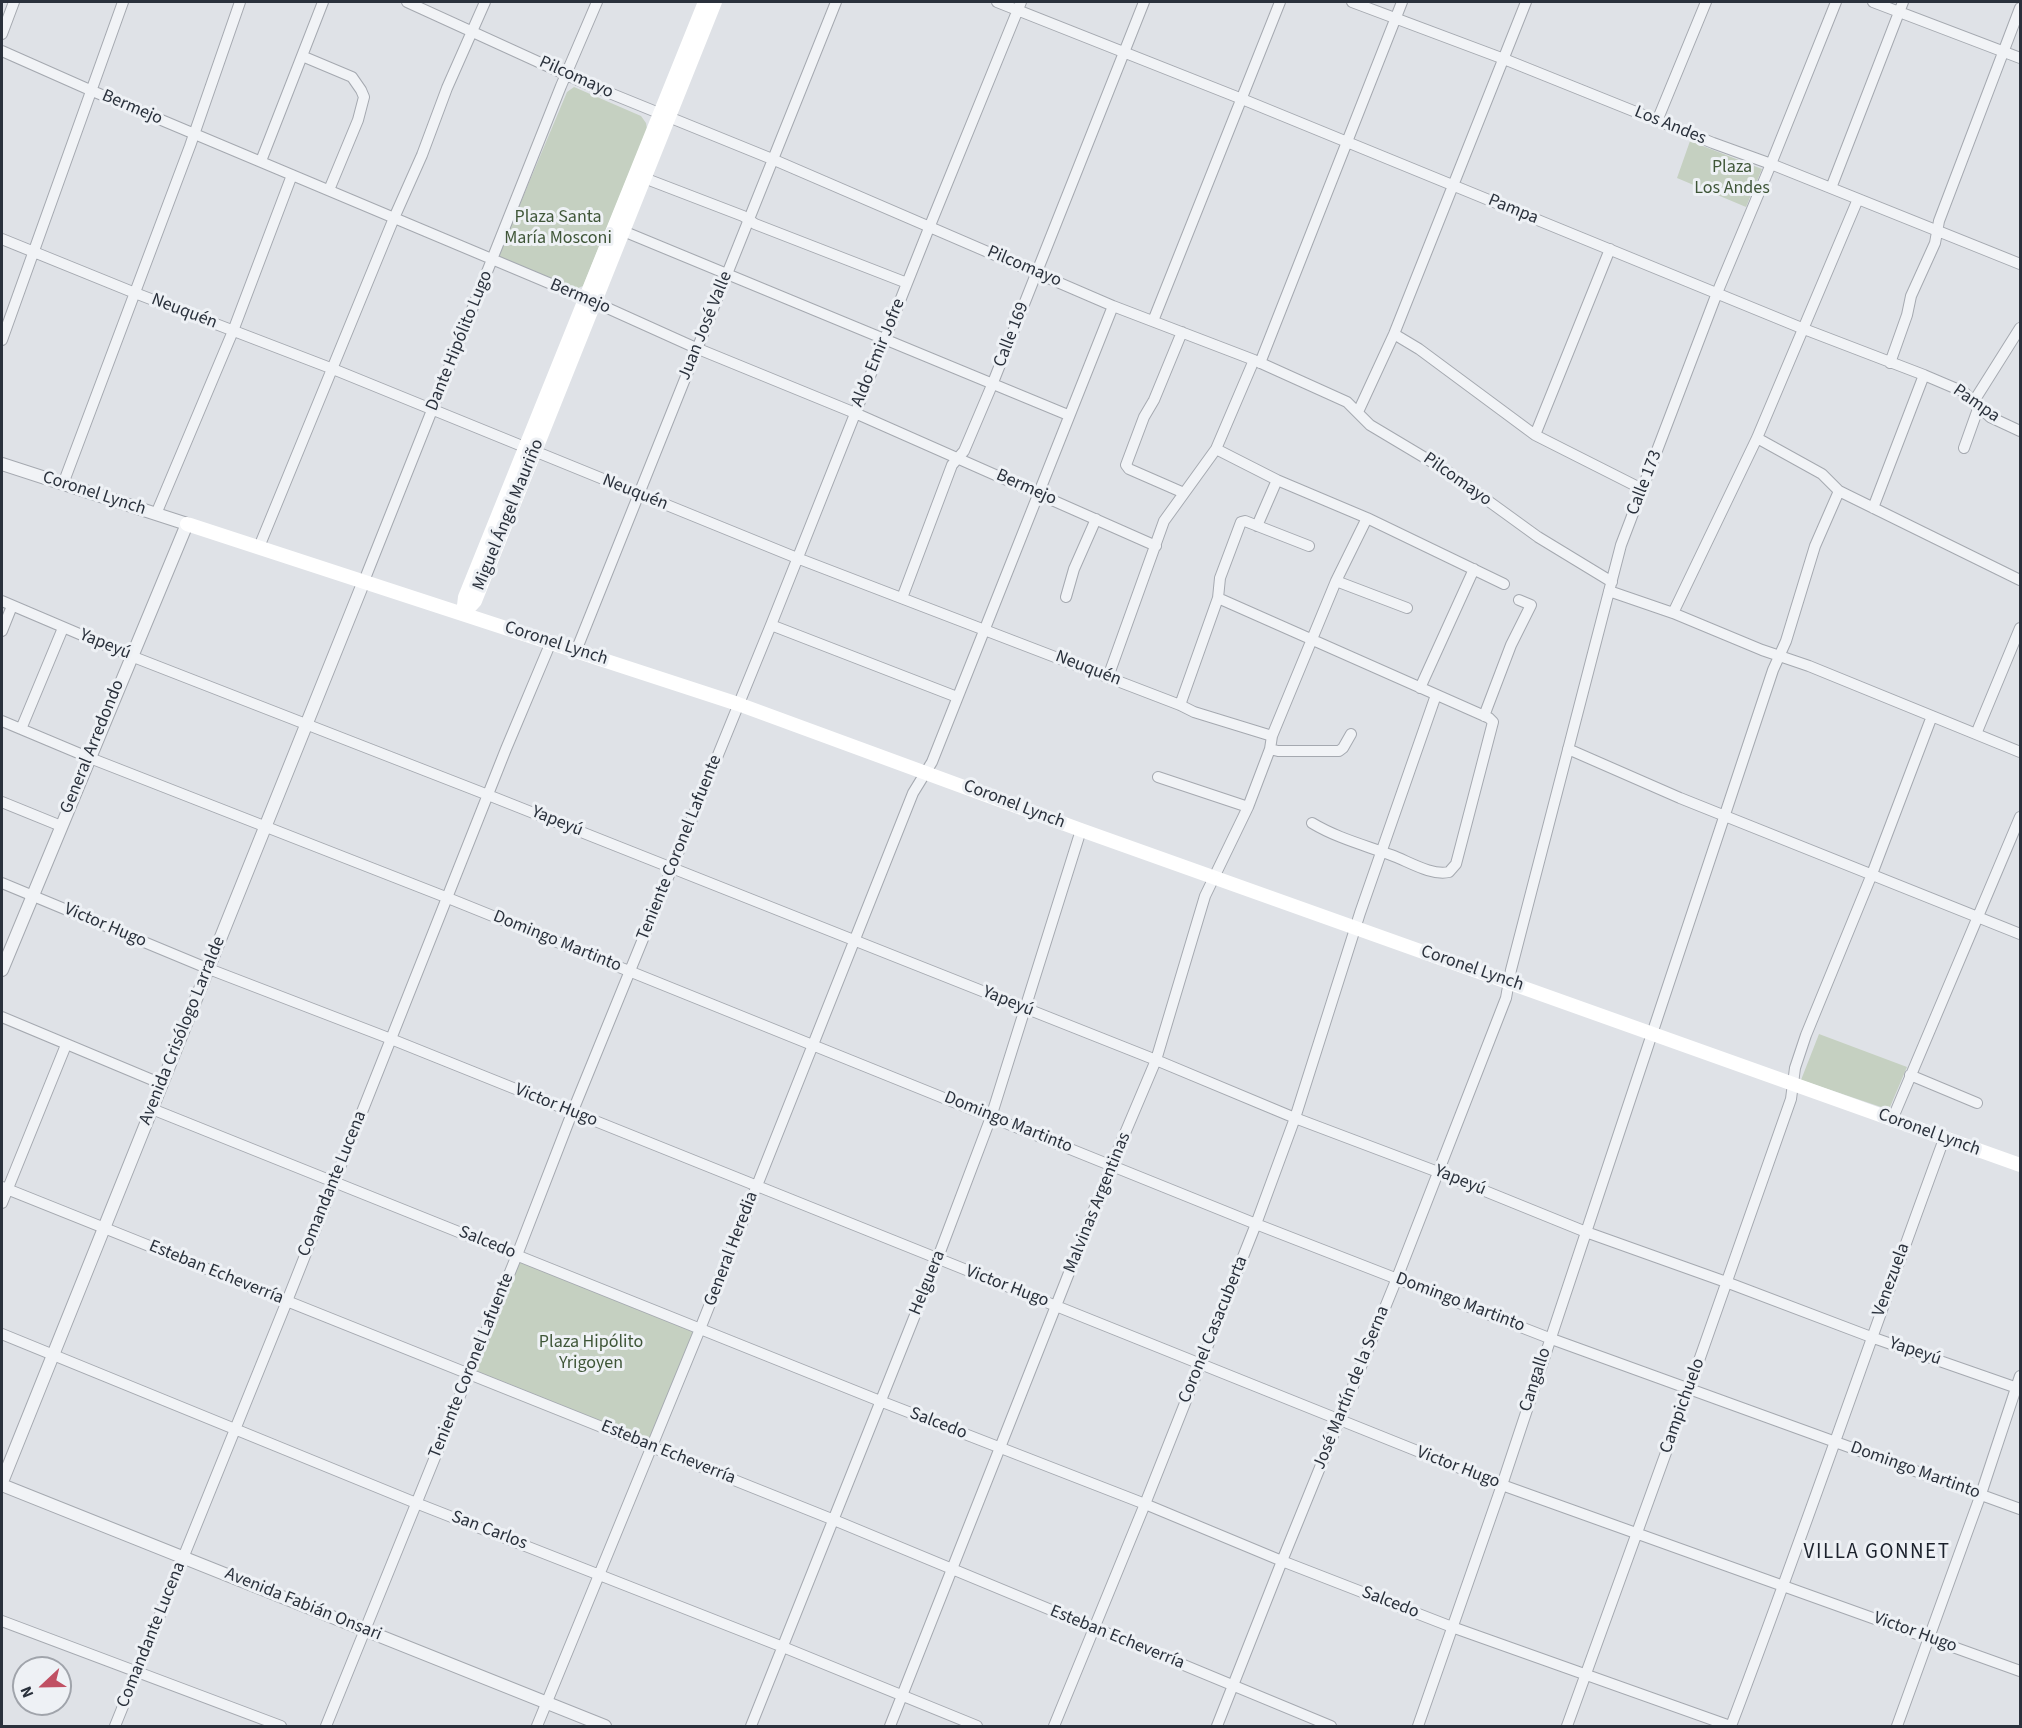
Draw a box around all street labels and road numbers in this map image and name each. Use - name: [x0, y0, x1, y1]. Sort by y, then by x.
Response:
- street label: Pilcomayo: [536, 52, 616, 104]
- street label: Bermejo: [98, 86, 166, 130]
- street label: Los Andes: [1631, 102, 1709, 150]
- street label: Pampa: [1485, 190, 1541, 230]
- street label: Pilcomayo: [983, 242, 1065, 292]
- street label: Dante Hipólito Lugo: [422, 268, 498, 414]
- street label: Juan José Valle: [674, 268, 738, 384]
- street label: Bermejo: [546, 275, 614, 319]
- street label: Neuquén: [148, 290, 220, 334]
- street label: Aldo Emir Jofre: [847, 296, 911, 410]
- street label: Calle 169: [990, 299, 1034, 371]
- street label: Pampa: [1948, 380, 2004, 428]
- street label: Miguel Ángel Mauriño: [469, 436, 549, 594]
- street label: Calle 173: [1623, 447, 1667, 519]
- street label: Pilcomayo: [1418, 449, 1496, 511]
- street label: Bermejo: [992, 465, 1060, 511]
- street label: Coronel Lynch: [40, 467, 148, 521]
- street label: Neuquén: [599, 470, 671, 516]
- street label: Coronel Lynch: [502, 617, 610, 671]
- street label: Yapeyú: [76, 625, 134, 665]
- street label: Neuquén: [1052, 647, 1124, 691]
- street label: General Arredondo: [56, 677, 130, 817]
- street label: Teniente Coronel Lafuente: [633, 752, 727, 944]
- street label: Coronel Lynch: [960, 776, 1068, 834]
- street label: Yapeyú: [528, 802, 586, 842]
- street label: Victor Hugo: [61, 899, 149, 953]
- street label: Domingo Martinto: [490, 906, 624, 978]
- street label: Avenida Crisólogo Larralde: [135, 934, 231, 1128]
- street label: Coronel Lynch: [1418, 941, 1526, 997]
- street label: Yapeyú: [979, 982, 1037, 1022]
- street label: Victor Hugo: [511, 1080, 601, 1132]
- street label: Domingo Martinto: [941, 1087, 1075, 1159]
- street label: Coronel Lynch: [1875, 1105, 1983, 1161]
- street label: Comandante Lucena: [294, 1108, 372, 1260]
- street label: Malvinas Argentinas: [1060, 1129, 1136, 1277]
- street label: Yapeyú: [1431, 1161, 1489, 1201]
- street label: General Heredia: [700, 1189, 764, 1309]
- street label: Salcedo: [455, 1222, 519, 1264]
- street label: Esteban Echeverría: [146, 1236, 286, 1310]
- street label: Venezuela: [1869, 1240, 1915, 1320]
- street label: Helguera: [905, 1247, 951, 1319]
- street label: Coronel Casacuberta: [1175, 1253, 1253, 1407]
- street label: Victor Hugo: [962, 1261, 1052, 1313]
- street label: Domingo Martinto: [1392, 1268, 1528, 1338]
- street label: Teniente Coronel Lafuente: [425, 1270, 519, 1462]
- street label: José Martín de la Serna: [1309, 1303, 1395, 1473]
- street label: Yapeyú: [1886, 1333, 1944, 1371]
- street label: Cangallo: [1516, 1345, 1556, 1415]
- street label: Campichuelo: [1656, 1355, 1710, 1457]
- street label: Salcedo: [906, 1403, 970, 1445]
- street label: Esteban Echeverría: [598, 1416, 738, 1490]
- street label: Domingo Martinto: [1847, 1437, 1983, 1505]
- street label: Victor Hugo: [1413, 1442, 1503, 1494]
- street label: San Carlos: [448, 1507, 530, 1555]
- street label: Comandante Lucena: [113, 1559, 191, 1711]
- street label: Avenida Fabián Onsari: [221, 1564, 385, 1646]
- street label: Salcedo: [1358, 1582, 1422, 1624]
- street label: Esteban Echeverría: [1047, 1601, 1187, 1675]
- street label: Victor Hugo: [1870, 1608, 1960, 1658]

